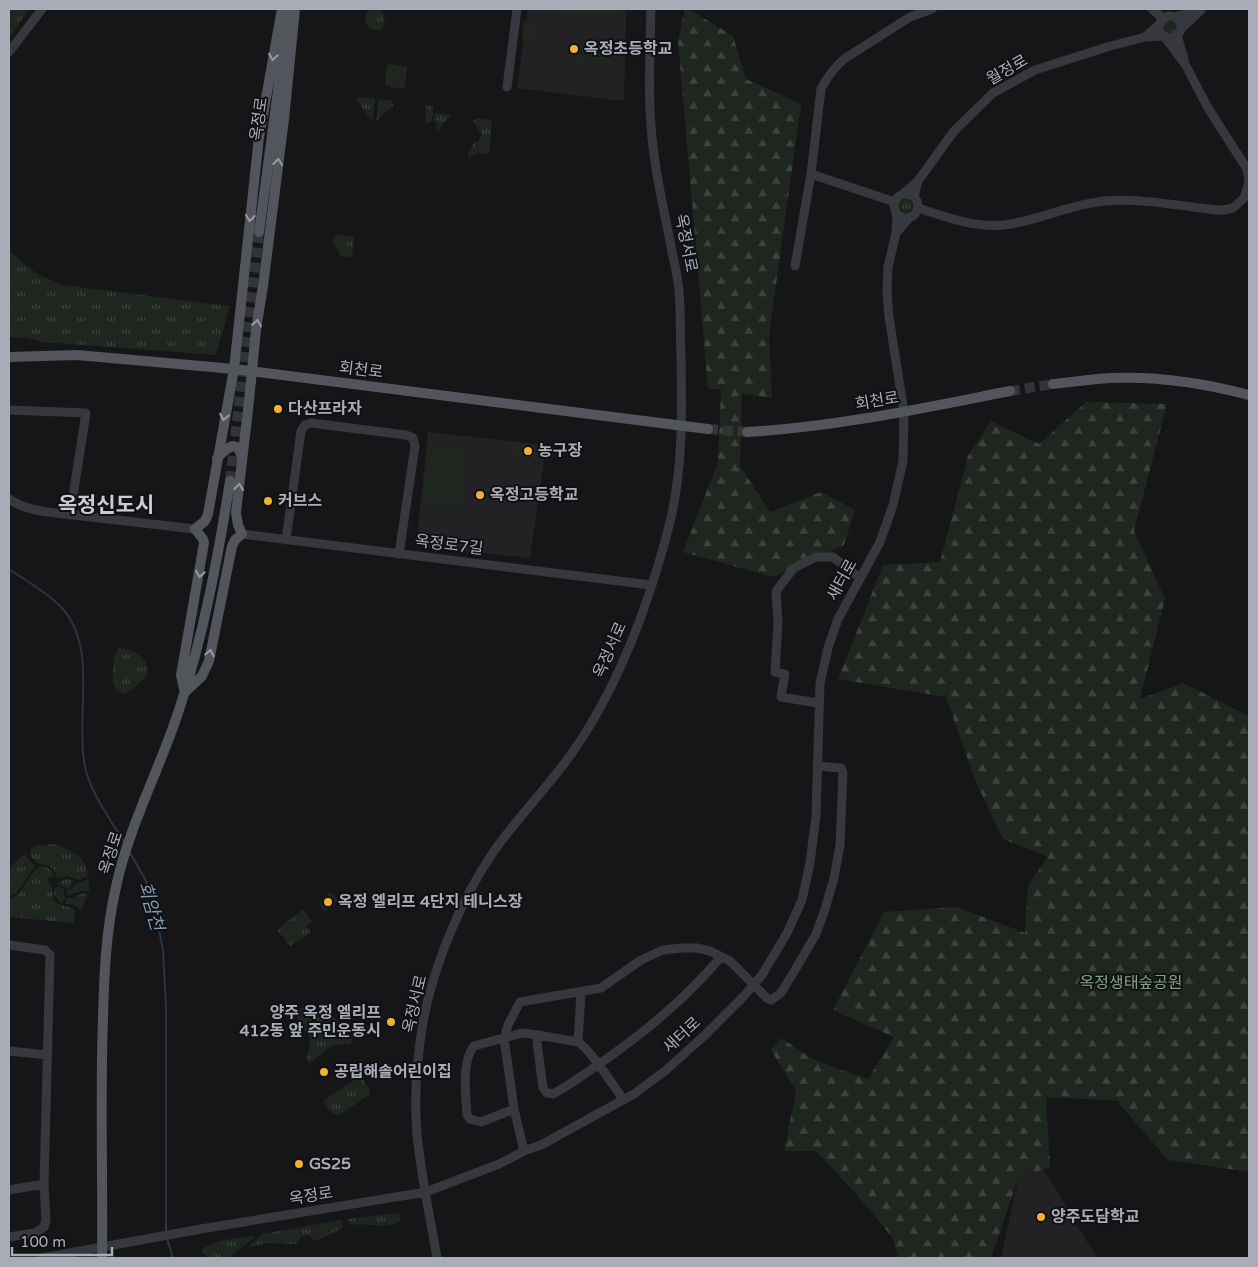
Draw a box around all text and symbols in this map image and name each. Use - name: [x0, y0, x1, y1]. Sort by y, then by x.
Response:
- place label: 옥정초등학교: [584, 39, 673, 59]
- marker: 옥정초등학교: [568, 43, 580, 55]
- street label: 월정로: [983, 50, 1031, 90]
- one-way arrow: [268, 52, 278, 61]
- street label: 옥정로: [246, 95, 272, 142]
- one-way arrow: [273, 157, 283, 166]
- street label: 옥정서로: [671, 212, 701, 274]
- one-way arrow: [245, 214, 256, 222]
- one-way arrow: [251, 319, 262, 327]
- street label: 회천로: [338, 357, 384, 383]
- street label: 회천로: [854, 388, 901, 414]
- place label: 다산프라자: [288, 399, 362, 419]
- marker: 다산프라자: [272, 403, 284, 415]
- one-way arrow: [220, 412, 230, 421]
- place label: 농구장: [538, 441, 582, 461]
- marker: 농구장: [522, 445, 534, 457]
- one-way arrow: [233, 483, 244, 491]
- place label: 옥정고등학교: [490, 485, 579, 505]
- marker: 옥정고등학교: [474, 489, 486, 501]
- place label: 커브스: [278, 491, 322, 511]
- district label: 옥정신도시: [58, 493, 154, 518]
- marker: 커브스: [262, 495, 274, 507]
- street label: 옥정로7길: [414, 531, 484, 559]
- street label: 새터로: [823, 556, 862, 604]
- one-way arrow: [195, 570, 205, 578]
- street label: 옥정서로: [589, 619, 631, 681]
- one-way arrow: [204, 648, 215, 657]
- street label: 옥정로: [95, 829, 127, 877]
- water label: 회암천: [134, 879, 169, 935]
- place label: 옥정 엘리프 4단지 테니스장: [338, 892, 523, 912]
- marker: 옥정 엘리프 4단지 테니스장: [322, 896, 334, 908]
- street label: 옥정서로: [399, 973, 431, 1035]
- park label: 옥정생태숲공원: [1079, 973, 1183, 993]
- place label: 양주 옥정 엘리프 412동 앞 주민운동시: [239, 1003, 381, 1041]
- street label: 새터로: [659, 1012, 705, 1057]
- marker: 양주 옥정 엘리프 412동 앞 주민운동시: [385, 1016, 397, 1028]
- place label: 공립해솔어린이집: [334, 1062, 452, 1082]
- marker: 공립해솔어린이집: [318, 1066, 330, 1078]
- place label: GS25: [309, 1154, 351, 1174]
- marker: GS25: [293, 1158, 305, 1170]
- street label: 옥정로: [288, 1183, 335, 1209]
- place label: 양주도담학교: [1051, 1207, 1140, 1227]
- marker: 양주도담학교: [1035, 1211, 1047, 1223]
- scale bar: [12, 1224, 112, 1256]
- text: 100 m: [20, 1233, 66, 1251]

